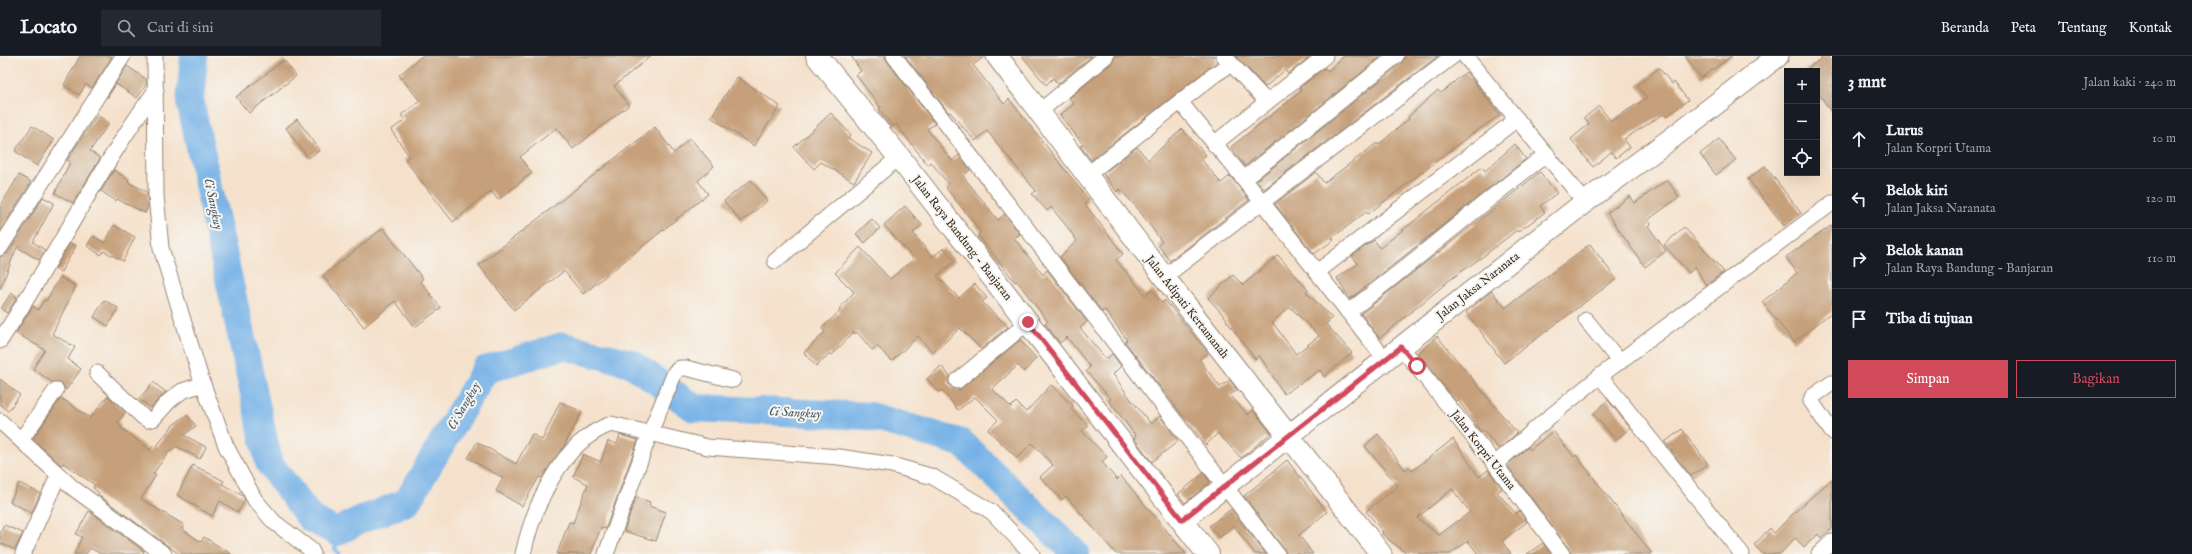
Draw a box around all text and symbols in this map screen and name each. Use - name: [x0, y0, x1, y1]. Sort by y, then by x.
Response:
- search box: [101, 10, 381, 46]
- text: Locato: [20, 16, 77, 40]
- icon: search: [115, 17, 137, 39]
- text: Cari di sini: [147, 18, 214, 37]
- text: Beranda: [1941, 19, 1989, 37]
- text: Peta: [2011, 19, 2036, 37]
- text: Tentang: [2058, 19, 2107, 37]
- text: Kontak: [2129, 19, 2172, 37]
- map controls: [1784, 68, 1820, 176]
- button: +: [1784, 68, 1820, 104]
- text: 3 mnt: [1848, 72, 1886, 93]
- text: Jalan kaki · 240 m: [2083, 74, 2176, 91]
- button: −: [1784, 104, 1820, 140]
- text: Lurus: [1886, 121, 1923, 140]
- icon: ahead: [1848, 128, 1870, 150]
- text: 10 m: [2152, 130, 2176, 147]
- button: locate: [1784, 140, 1820, 176]
- text: Jalan Korpri Utama: [1886, 140, 1991, 157]
- street label: Jalan Raya Bandung - Banjaran: [907, 171, 1016, 305]
- water label: Ci Sangkuy: [198, 177, 227, 232]
- text: Belok kiri: [1886, 181, 1948, 200]
- icon: left: [1848, 188, 1870, 210]
- text: 120 m: [2146, 190, 2176, 207]
- text: Jalan Jaksa Naranata: [1886, 200, 1996, 217]
- text: Belok kanan: [1886, 241, 1963, 260]
- street label: Jalan Jaksa Naranata: [1432, 248, 1524, 325]
- icon: right: [1848, 248, 1870, 270]
- text: 110 m: [2147, 250, 2176, 267]
- street label: Jalan Adipati Kertamanah: [1140, 251, 1232, 363]
- text: Jalan Raya Bandung - Banjaran: [1886, 260, 2053, 277]
- icon: arrive: [1848, 308, 1870, 330]
- text: Tiba di tujuan: [1886, 309, 1973, 328]
- route end: [1019, 313, 1037, 331]
- route start: [1408, 357, 1426, 375]
- button: Simpan: [1848, 360, 2008, 398]
- button: Bagikan: [2016, 360, 2176, 398]
- water label: Ci Sangkuy: [444, 379, 485, 433]
- water label: Ci Sangkuy: [768, 403, 822, 424]
- street label: Jalan Korpri Utama: [1445, 406, 1519, 494]

